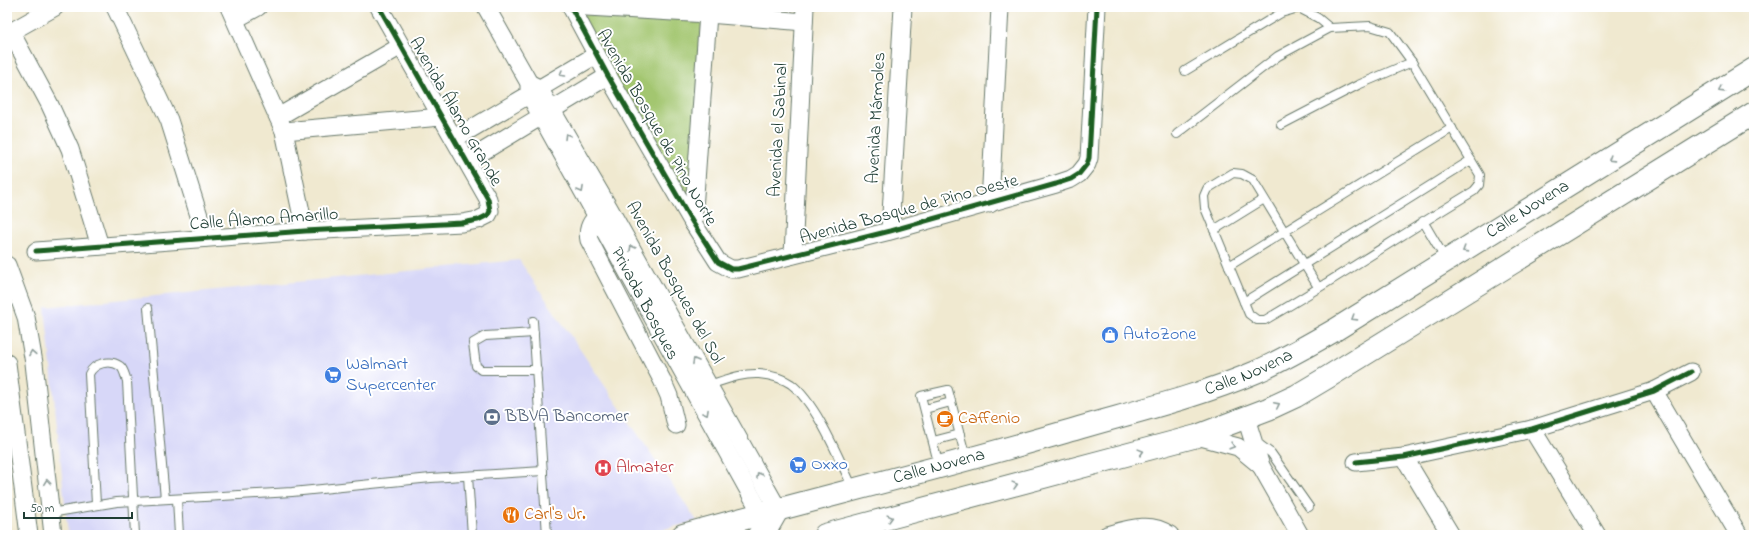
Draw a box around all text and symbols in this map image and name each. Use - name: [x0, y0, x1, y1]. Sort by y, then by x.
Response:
- street label: Avenida Bosque de Pino Norte: [589, 25, 724, 232]
- street label: Avenida Álamo Grande: [402, 33, 509, 192]
- street label: Avenida Mármoles: [861, 52, 893, 184]
- street label: Avenida el Sabinal: [763, 62, 795, 198]
- one-way arrow: [559, 70, 566, 77]
- one-way arrow: [1718, 85, 1725, 93]
- one-way arrow: [564, 133, 571, 140]
- one-way arrow: [1608, 154, 1615, 162]
- street label: Avenida Bosque de Pino Oeste: [797, 168, 1022, 252]
- street label: Calle Novena: [1481, 174, 1575, 246]
- one-way arrow: [577, 185, 584, 193]
- street label: Avenida Bosques del Sol: [618, 197, 730, 369]
- street label: Calle Álamo Amarillo: [189, 202, 339, 238]
- street label: Privada Bosques: [603, 243, 685, 365]
- one-way arrow: [629, 245, 636, 252]
- one-way arrow: [1462, 245, 1469, 253]
- one-way arrow: [1351, 313, 1358, 321]
- place label: AutoZone: [1123, 322, 1197, 348]
- shop icon: AutoZone: [1100, 325, 1120, 345]
- street label: Calle Novena: [1201, 343, 1298, 403]
- one-way arrow: [28, 350, 37, 356]
- place label: Walmart Supercenter: [346, 352, 436, 399]
- one-way arrow: [693, 358, 700, 365]
- supermarket icon: Walmart Supercenter: [323, 365, 343, 385]
- one-way arrow: [1273, 402, 1280, 410]
- place label: BBVA Bancomer: [504, 404, 629, 430]
- place label: Caffenio: [958, 406, 1020, 432]
- bank icon: BBVA Bancomer: [482, 407, 502, 427]
- one-way arrow: [701, 409, 708, 416]
- cafe icon: Caffenio: [935, 409, 955, 429]
- one-way arrow: [1228, 441, 1235, 450]
- street label: Calle Novena: [890, 442, 988, 492]
- one-way arrow: [1138, 448, 1144, 456]
- place label: Oxxo: [811, 452, 848, 478]
- place label: Almater: [616, 455, 674, 481]
- supermarket icon: Oxxo: [788, 455, 808, 475]
- hospital icon: Almater: [593, 458, 613, 478]
- one-way arrow: [756, 472, 764, 479]
- one-way arrow: [43, 479, 52, 485]
- one-way arrow: [1012, 481, 1019, 490]
- scale bar: [24, 494, 132, 520]
- text: 50 m: [30, 500, 54, 518]
- place label: Carl's Jr.: [524, 502, 586, 528]
- restaurant icon: Carl's Jr.: [501, 505, 521, 525]
- one-way arrow: [886, 514, 893, 523]

